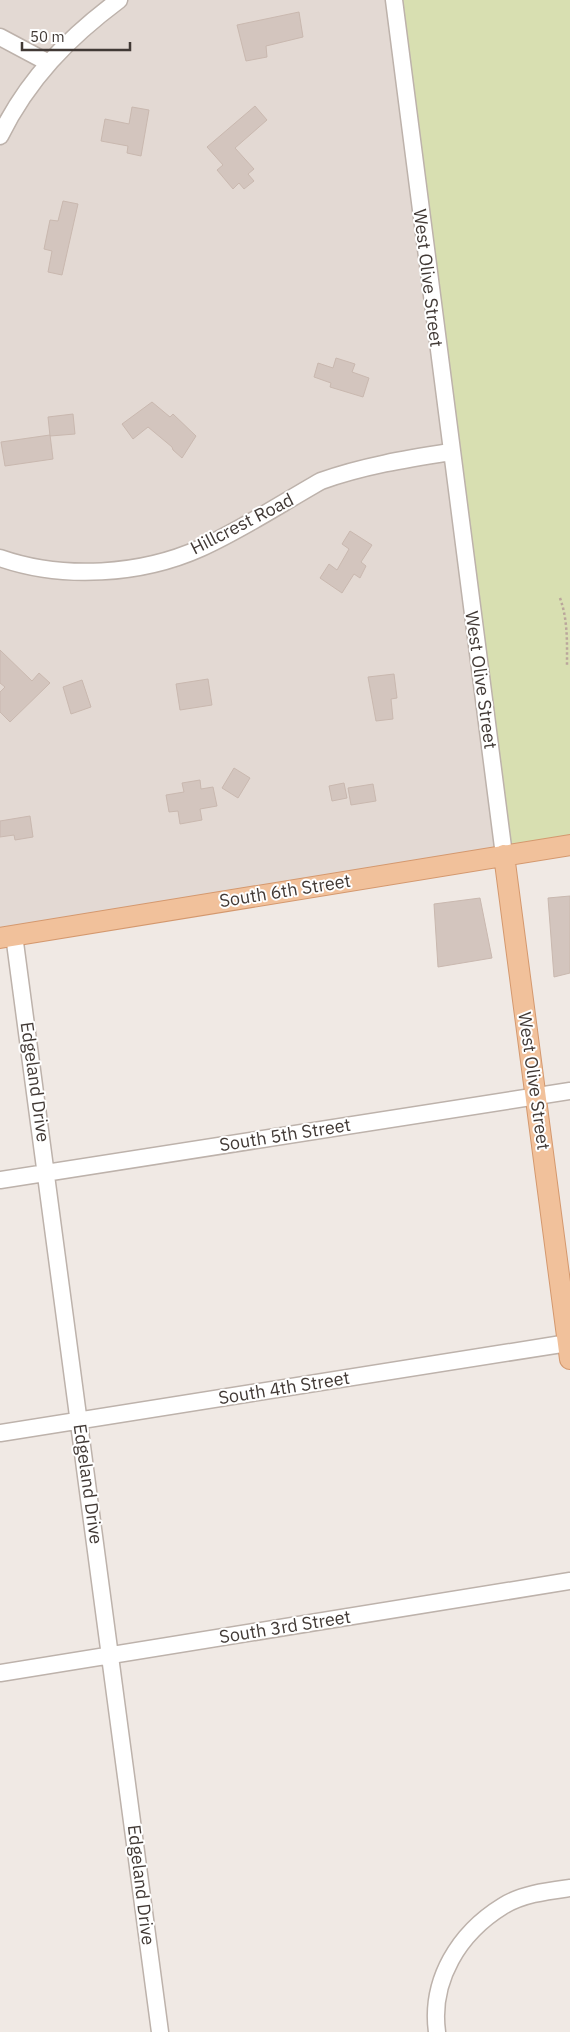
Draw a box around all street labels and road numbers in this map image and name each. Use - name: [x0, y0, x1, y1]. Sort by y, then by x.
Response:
- street label: West Olive Street: [409, 207, 448, 348]
- street label: Hillcrest Road: [186, 488, 297, 559]
- street label: West Olive Street: [460, 609, 503, 750]
- street label: South 6th Street: [218, 869, 352, 912]
- street label: West Olive Street: [513, 1010, 556, 1151]
- street label: Edgeland Drive: [16, 1020, 55, 1144]
- street label: South 5th Street: [218, 1113, 352, 1156]
- street label: South 4th Street: [217, 1366, 351, 1409]
- street label: Edgeland Drive: [69, 1422, 108, 1546]
- street label: South 3rd Street: [217, 1605, 352, 1648]
- street label: Edgeland Drive: [123, 1823, 160, 1947]

